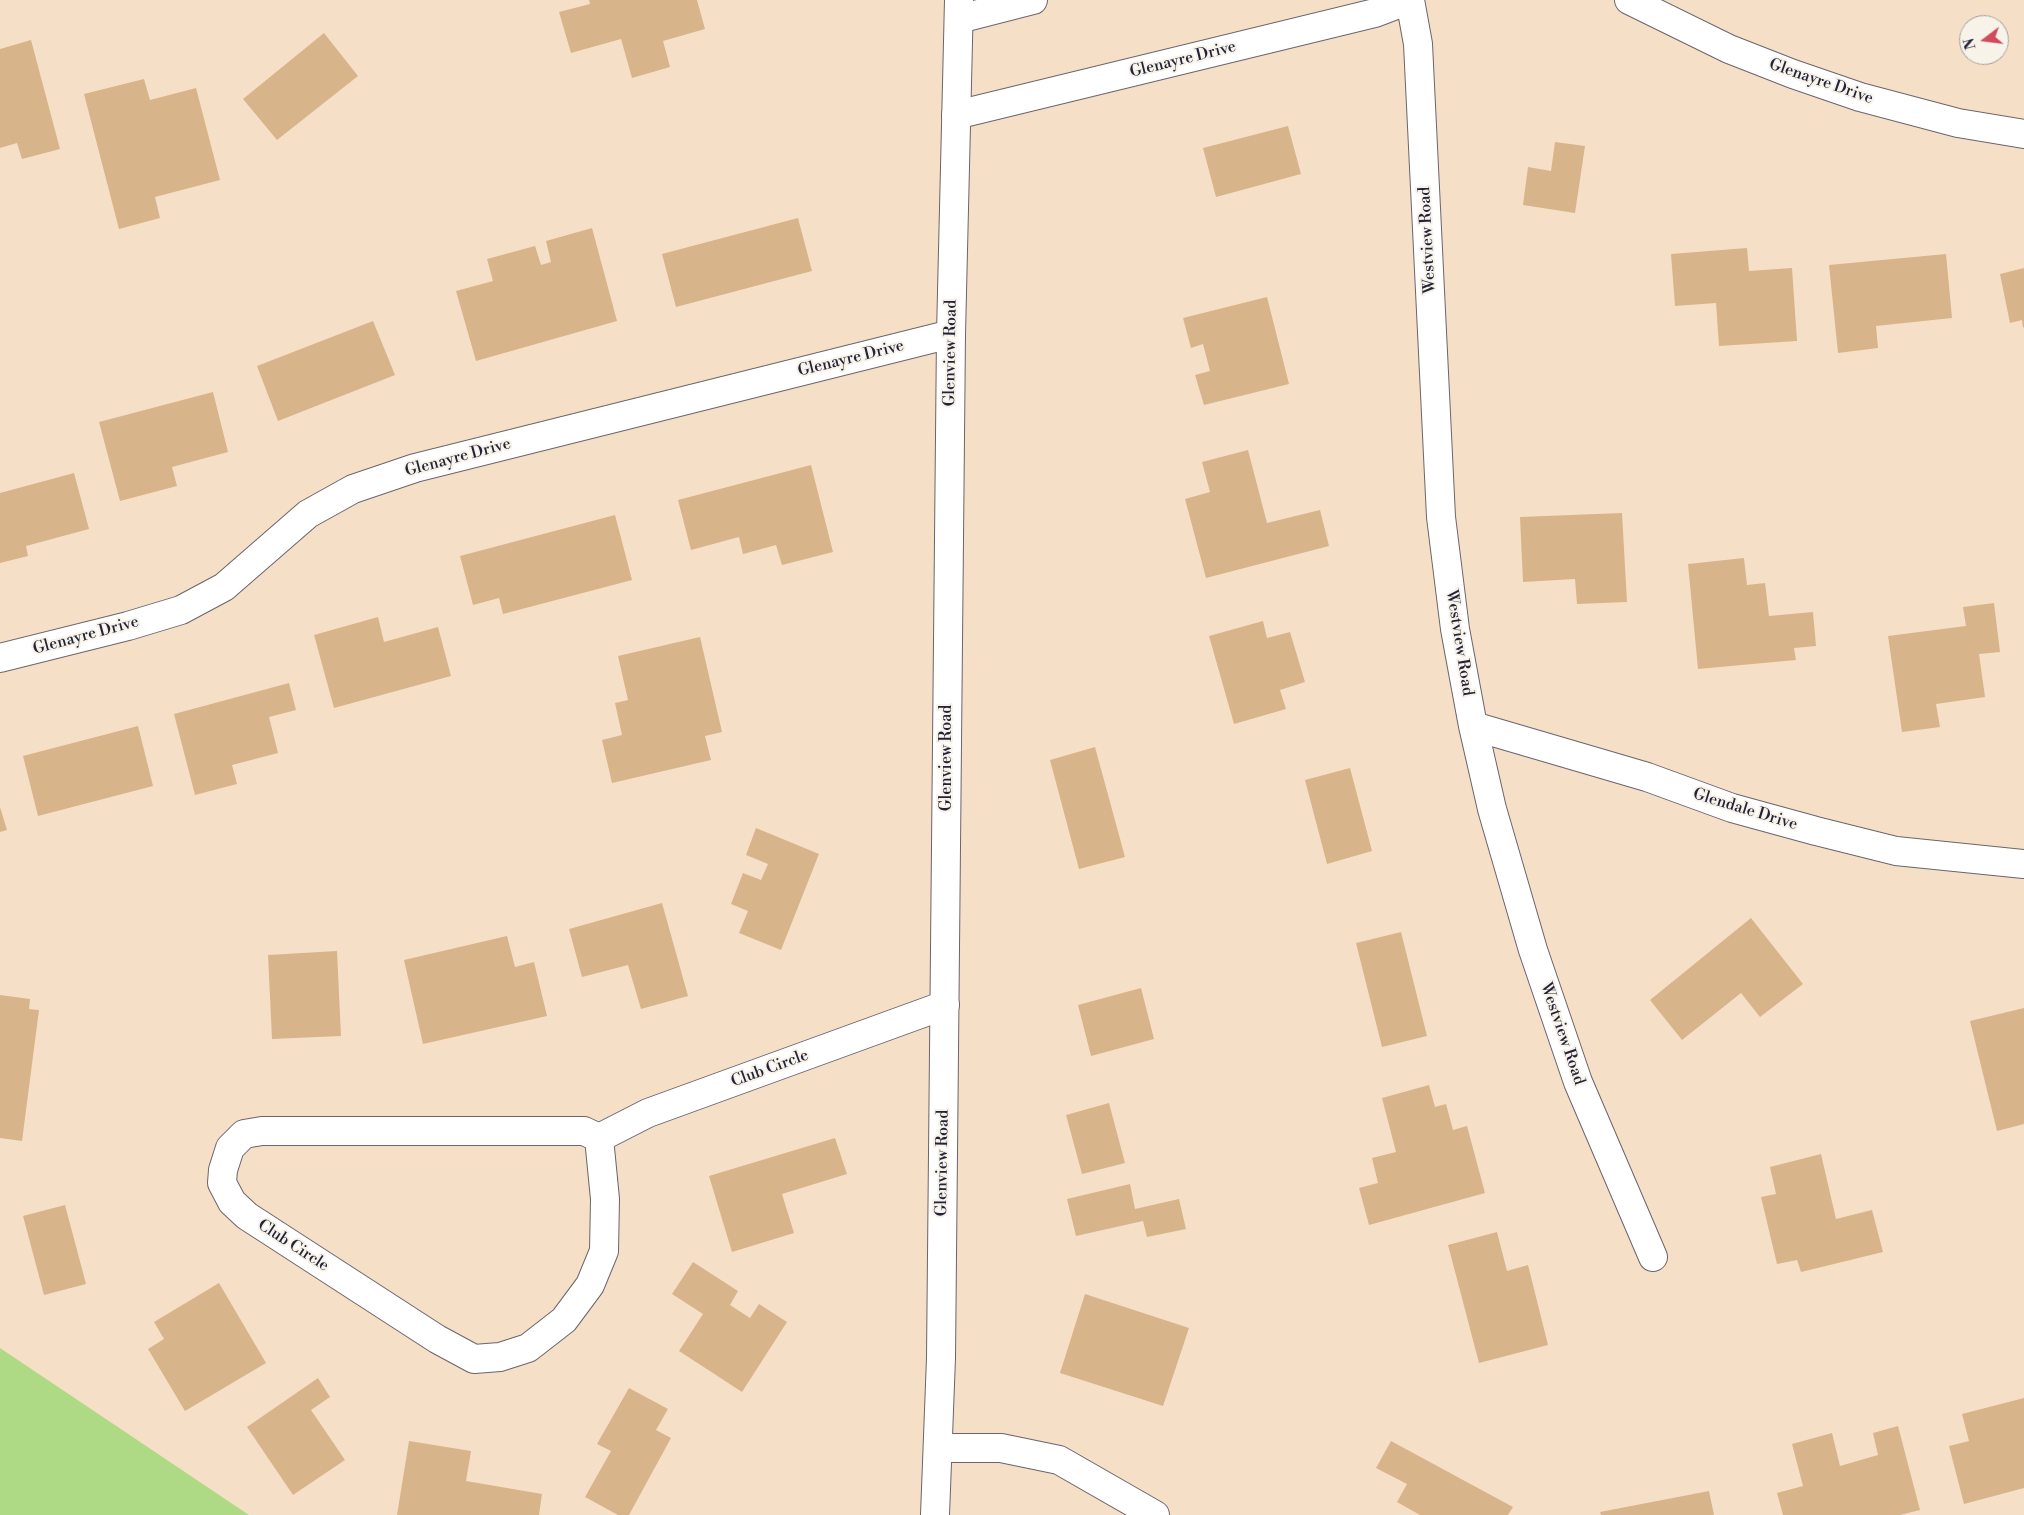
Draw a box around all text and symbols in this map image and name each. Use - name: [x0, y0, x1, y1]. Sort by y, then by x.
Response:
- north arrow: [1959, 15, 2009, 65]
- text: N: [1960, 36, 1981, 51]
- street label: Glenayre Drive: [1128, 38, 1238, 82]
- street label: Glenayre Drive: [1766, 55, 1876, 109]
- street label: Westview Road: [1416, 186, 1440, 294]
- street label: Glenview Road: [940, 299, 962, 407]
- street label: Glenayre Drive: [796, 337, 906, 381]
- street label: Glenayre Drive: [403, 435, 513, 481]
- street label: Westview Road: [1441, 589, 1477, 697]
- street label: Glenayre Drive: [31, 613, 141, 659]
- street label: Glenview Road: [937, 705, 957, 811]
- street label: Glendale Drive: [1690, 785, 1800, 835]
- street label: Westview Road: [1535, 980, 1589, 1088]
- street label: Club Circle: [729, 1046, 811, 1092]
- street label: Glenview Road: [932, 1109, 954, 1217]
- street label: Club Circle: [254, 1216, 332, 1276]

